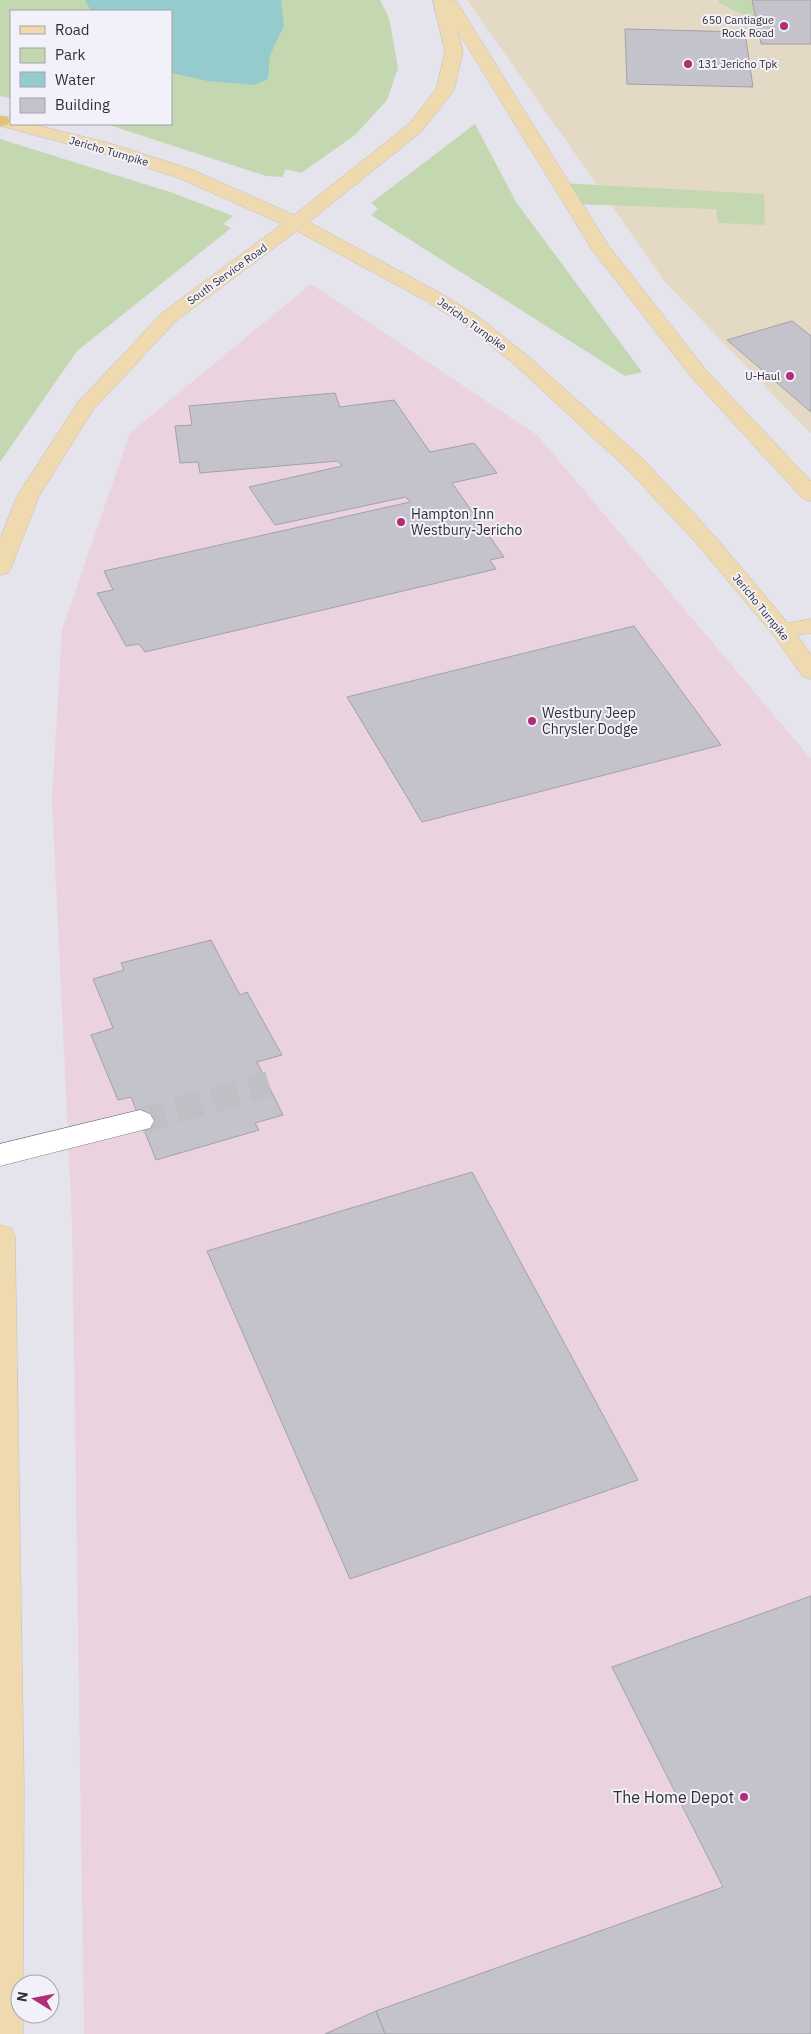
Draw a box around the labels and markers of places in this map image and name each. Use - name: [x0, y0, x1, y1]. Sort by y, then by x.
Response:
- place label: 650 Cantiague Rock Road: [702, 13, 774, 40]
- marker: 650 Cantiague Rock Road: [778, 20, 790, 32]
- place label: 131 Jericho Tpk: [698, 57, 778, 71]
- marker: 131 Jericho Tpk: [682, 58, 694, 70]
- place label: U-Haul: [745, 369, 780, 383]
- marker: U-Haul: [784, 370, 796, 382]
- place label: Hampton Inn Westbury-Jericho: [411, 505, 522, 539]
- marker: Hampton Inn Westbury-Jericho: [395, 516, 407, 528]
- place label: Westbury Jeep Chrysler Dodge: [542, 704, 638, 738]
- marker: Westbury Jeep Chrysler Dodge: [526, 715, 538, 727]
- place label: The Home Depot: [613, 1787, 734, 1807]
- marker: The Home Depot: [738, 1791, 750, 1803]

